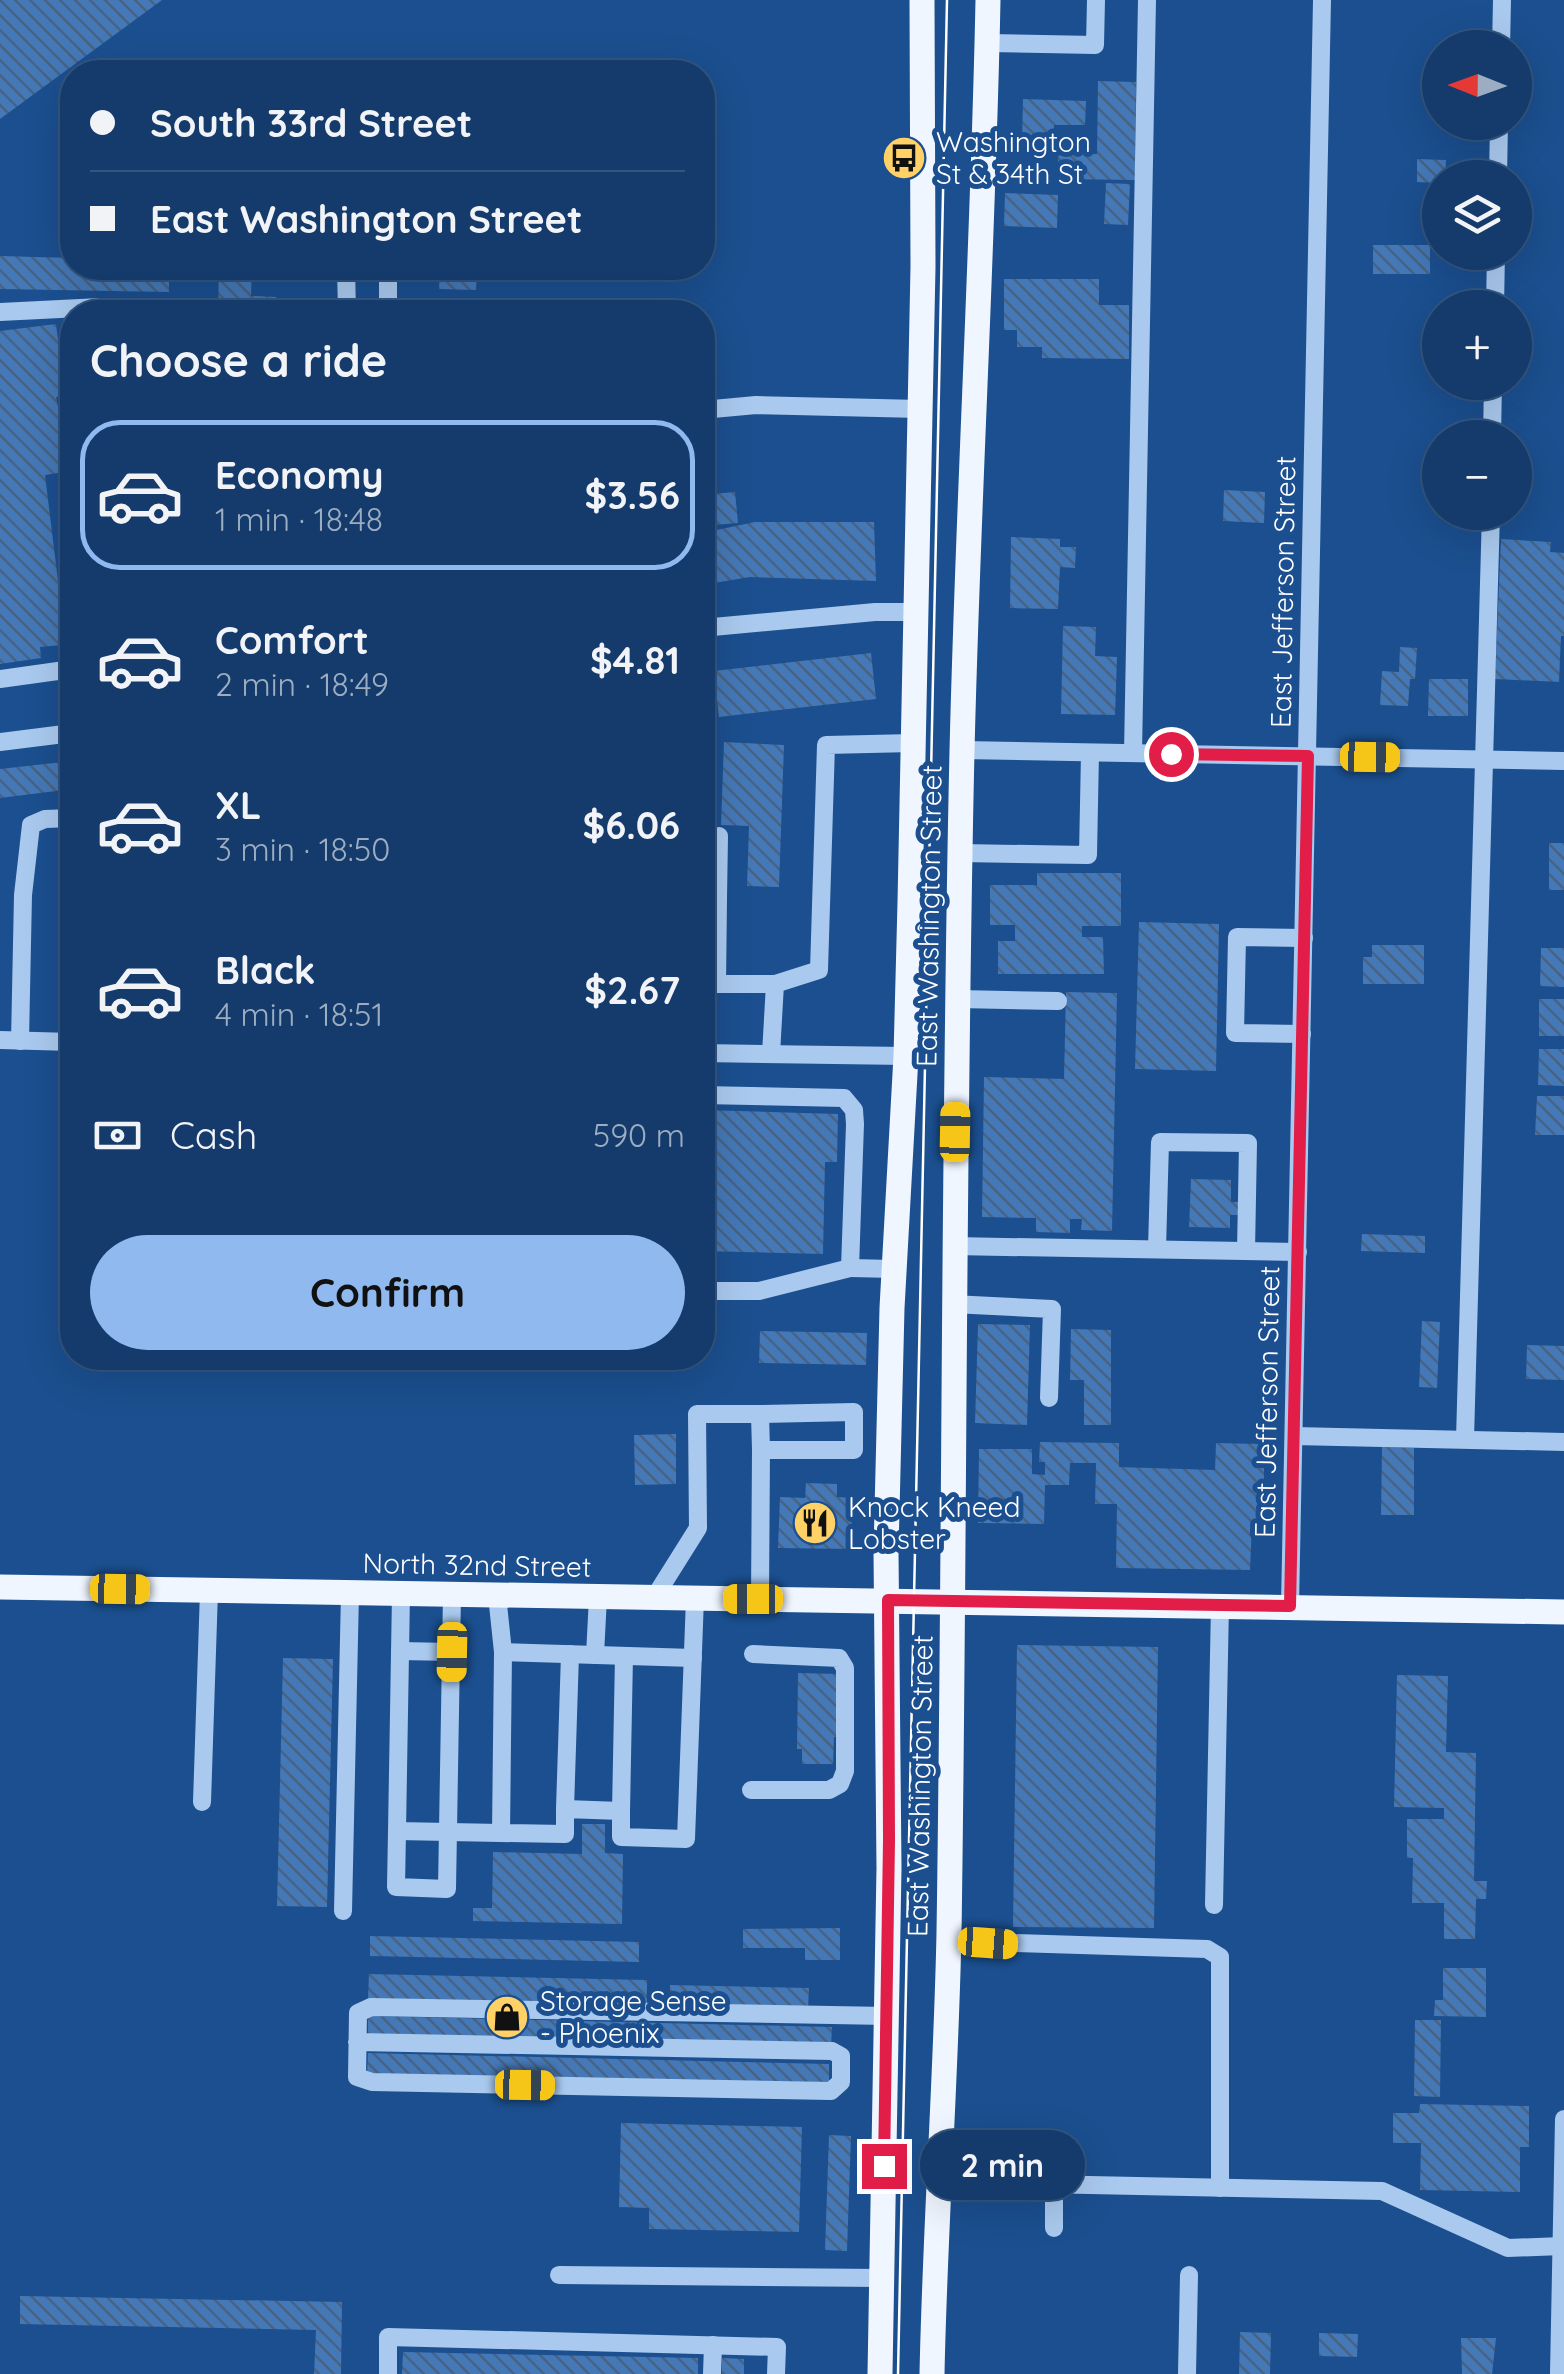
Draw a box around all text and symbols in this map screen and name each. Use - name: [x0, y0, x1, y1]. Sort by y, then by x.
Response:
- north arrow: [1422, 30, 1532, 140]
- map controls: [1422, 30, 1532, 530]
- text: South 33rd Street: [150, 99, 472, 147]
- place label: Washington St & 34th St: [936, 124, 1091, 191]
- bus stop icon: Washington St & 34th St: [881, 135, 927, 181]
- button: layers: [1422, 160, 1532, 270]
- text: East Washington Street: [150, 195, 583, 243]
- button: +: [1422, 290, 1532, 400]
- text: Choose a ride: [90, 332, 387, 388]
- button: −: [1422, 420, 1532, 530]
- icon: car: [95, 450, 185, 540]
- text: Economy: [215, 451, 384, 499]
- street label: East Jefferson Street: [1263, 456, 1302, 728]
- text: $3.56: [585, 471, 680, 519]
- text: 1 min · 18:48: [215, 499, 383, 539]
- icon: car: [95, 615, 185, 705]
- text: Comfort: [215, 616, 369, 664]
- text: $4.81: [590, 636, 680, 684]
- text: 2 min · 18:49: [215, 664, 389, 704]
- route start: [1149, 732, 1194, 777]
- car: [1340, 741, 1400, 773]
- street label: East Washington Street: [908, 765, 949, 1067]
- icon: car: [95, 780, 185, 870]
- text: XL: [215, 781, 261, 829]
- text: $6.06: [582, 801, 680, 849]
- text: 3 min · 18:50: [215, 829, 390, 869]
- icon: car: [95, 945, 185, 1035]
- text: Black: [215, 946, 315, 994]
- text: $2.67: [584, 966, 680, 1014]
- text: 4 min · 18:51: [215, 994, 383, 1034]
- car: [939, 1102, 971, 1162]
- icon: cash: [90, 1108, 145, 1163]
- text: Cash: [170, 1111, 257, 1159]
- text: 590 m: [593, 1115, 685, 1155]
- button: Confirm: [90, 1235, 685, 1350]
- street label: East Jefferson Street: [1247, 1266, 1286, 1538]
- place label: Knock Kneed Lobster: [848, 1489, 1020, 1556]
- restaurant icon: Knock Kneed Lobster: [792, 1500, 838, 1546]
- street label: North 32nd Street: [362, 1545, 592, 1584]
- car: [90, 1573, 150, 1605]
- car: [723, 1584, 783, 1614]
- car: [436, 1622, 468, 1682]
- street label: East Washington Street: [899, 1635, 940, 1937]
- car: [957, 1926, 1019, 1960]
- place label: Storage Sense - Phoenix: [540, 1983, 726, 2050]
- shop icon: Storage Sense - Phoenix: [484, 1994, 530, 2040]
- car: [495, 2069, 555, 2101]
- callout: 2 min: [919, 2131, 1084, 2201]
- route end: [862, 2144, 907, 2189]
- text: 2 min: [961, 2145, 1044, 2185]

